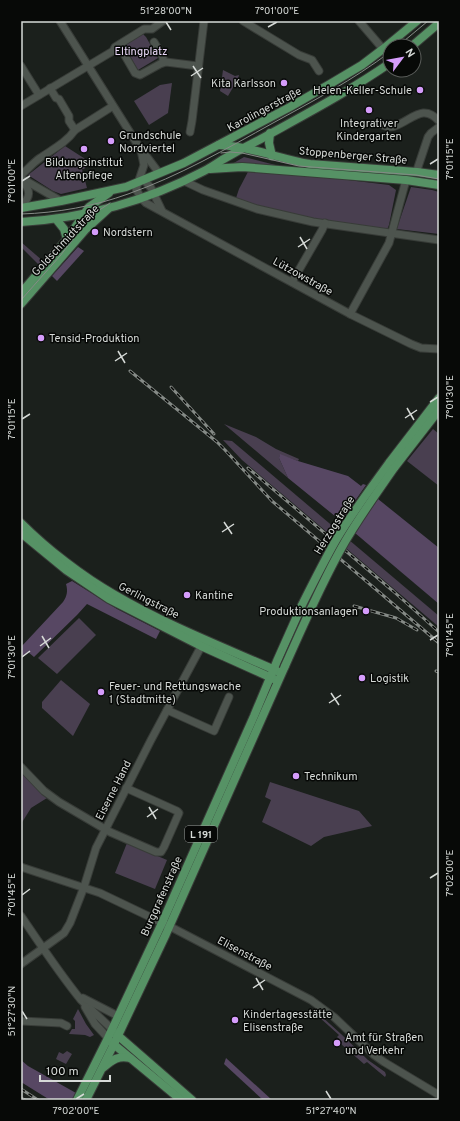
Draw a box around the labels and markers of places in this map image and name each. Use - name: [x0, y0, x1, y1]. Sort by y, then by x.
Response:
- place label: Kita Karlsson: [211, 77, 276, 91]
- marker: Kita Karlsson: [279, 78, 289, 88]
- place label: Helen-Keller-Schule: [313, 84, 412, 98]
- marker: Helen-Keller-Schule: [415, 85, 425, 95]
- marker: Integrativer Kindergarten: [364, 105, 374, 115]
- place label: Integrativer Kindergarten: [336, 117, 402, 144]
- place label: Grundschule Nordviertel: [119, 129, 181, 156]
- marker: Grundschule Nordviertel: [106, 136, 116, 146]
- marker: Bildungsinstitut Altenpflege: [79, 144, 89, 154]
- place label: Bildungsinstitut Altenpflege: [45, 156, 123, 183]
- place label: Nordstern: [103, 226, 153, 240]
- marker: Nordstern: [90, 227, 100, 237]
- place label: Tensid-Produktion: [49, 332, 139, 346]
- marker: Tensid-Produktion: [36, 333, 46, 343]
- place label: Kantine: [195, 589, 233, 603]
- marker: Kantine: [182, 590, 192, 600]
- place label: Produktionsanlagen: [259, 605, 358, 619]
- marker: Produktionsanlagen: [361, 606, 371, 616]
- place label: Logistik: [370, 672, 409, 686]
- marker: Logistik: [357, 673, 367, 683]
- place label: Feuer- und Rettungswache 1 (Stadtmitte): [109, 680, 241, 707]
- marker: Feuer- und Rettungswache 1 (Stadtmitte): [96, 687, 106, 697]
- place label: Technikum: [304, 770, 358, 784]
- marker: Technikum: [291, 771, 301, 781]
- place label: Kindertagesstätte Elisenstraße: [243, 1008, 332, 1035]
- marker: Kindertagesstätte Elisenstraße: [230, 1015, 240, 1025]
- place label: Amt für Straßen und Verkehr: [345, 1031, 423, 1058]
- marker: Amt für Straßen und Verkehr: [332, 1038, 342, 1048]

